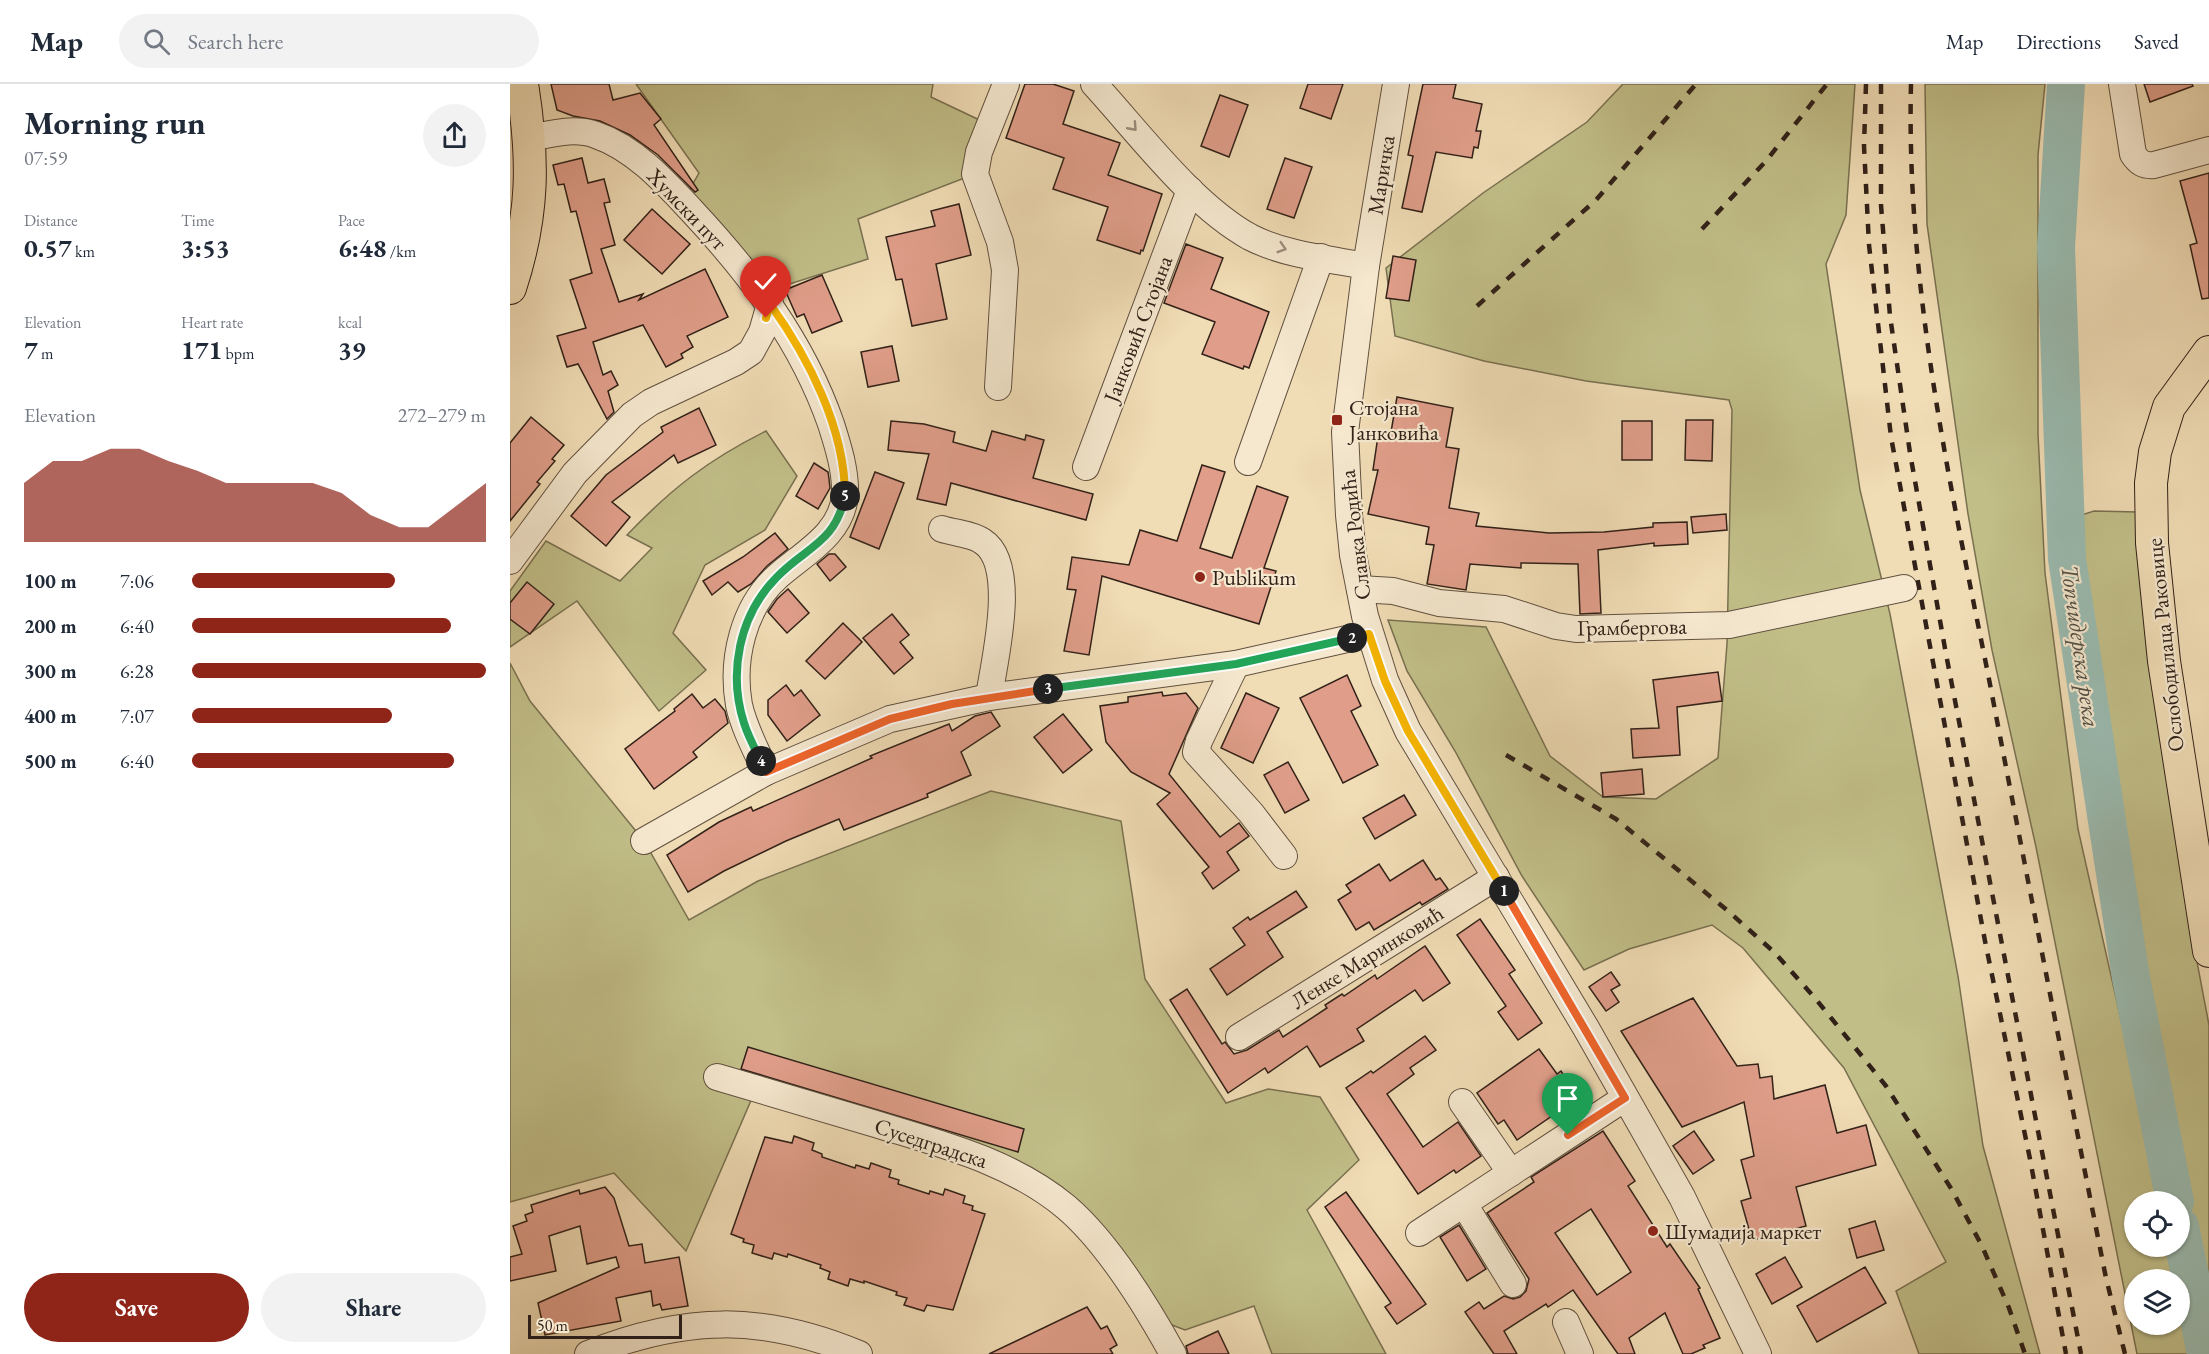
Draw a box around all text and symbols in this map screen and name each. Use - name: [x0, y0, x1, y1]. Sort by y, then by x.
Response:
- search box: [119, 14, 539, 68]
- text: Map: [30, 23, 83, 59]
- icon: search: [140, 25, 173, 58]
- text: Search here: [188, 27, 283, 56]
- text: Map: [1946, 28, 1983, 55]
- text: Directions: [2016, 28, 2101, 55]
- text: Saved: [2134, 28, 2179, 55]
- text: Morning run: [24, 101, 206, 144]
- button: share: [423, 104, 486, 167]
- one-way arrow: [1126, 121, 1137, 131]
- street label: Маричка: [1360, 133, 1402, 217]
- text: 07:59: [24, 145, 67, 171]
- street label: Хумски пут: [640, 161, 733, 256]
- text: Distance: [24, 210, 77, 231]
- text: Time: [181, 210, 214, 231]
- text: Pace: [338, 210, 365, 231]
- text: 0.57: [24, 231, 72, 265]
- text: 3:53: [181, 231, 230, 265]
- text: 6:48: [338, 231, 387, 265]
- text: km: [72, 241, 95, 262]
- text: /km: [387, 241, 416, 262]
- one-way arrow: [1276, 241, 1287, 253]
- street label: Јанковић Стојана: [1096, 251, 1179, 408]
- pin: [740, 256, 791, 318]
- icon: check: [749, 265, 782, 298]
- text: Elevation: [24, 312, 82, 333]
- text: Heart rate: [181, 312, 243, 333]
- text: kcal: [338, 312, 362, 333]
- text: 7: [24, 333, 38, 367]
- text: 171: [181, 333, 222, 367]
- text: 39: [338, 333, 366, 367]
- text: m: [38, 343, 53, 364]
- text: bpm: [222, 343, 254, 364]
- place label: Стојана Јанковића: [1347, 393, 1439, 447]
- text: Elevation: [24, 402, 96, 428]
- text: 272–279 m: [398, 402, 486, 428]
- marker: Стојана Јанковића: [1330, 413, 1344, 427]
- street label: Славка Родића: [1333, 468, 1377, 602]
- pin: 5: [830, 481, 860, 511]
- text: 5: [841, 485, 849, 506]
- street label: Ослободилаца Раковице: [2139, 536, 2191, 753]
- place label: Publikum: [1212, 563, 1296, 592]
- water label: Топчидерска река: [2054, 563, 2108, 729]
- text: 100 m: [24, 568, 77, 594]
- text: 7:06: [120, 568, 154, 594]
- marker: Publikum: [1193, 570, 1207, 584]
- street label: Грамбергова: [1577, 612, 1687, 642]
- text: 200 m: [24, 613, 77, 639]
- text: 6:40: [120, 613, 154, 639]
- pin: 2: [1337, 623, 1367, 653]
- text: 2: [1348, 627, 1356, 648]
- text: 300 m: [24, 658, 77, 684]
- text: 6:28: [120, 658, 154, 684]
- pin: 3: [1033, 674, 1063, 704]
- text: 3: [1044, 678, 1052, 699]
- text: 400 m: [24, 703, 77, 729]
- text: 7:07: [120, 703, 154, 729]
- pin: 4: [746, 746, 776, 776]
- text: 500 m: [24, 748, 77, 774]
- text: 6:40: [120, 748, 154, 774]
- text: 4: [757, 750, 765, 771]
- pin: 1: [1489, 876, 1519, 906]
- text: 1: [1500, 880, 1508, 901]
- street label: Ленке Маринковић: [1285, 898, 1449, 1016]
- pin: [1542, 1073, 1593, 1135]
- icon: arrive: [1551, 1082, 1584, 1115]
- street label: Суседградска: [871, 1111, 991, 1175]
- map controls: [2124, 1191, 2190, 1335]
- button: locate: [2124, 1191, 2190, 1257]
- place label: Шумадија маркет: [1665, 1217, 1821, 1246]
- marker: Шумадија маркет: [1646, 1224, 1660, 1238]
- button: layers: [2124, 1269, 2190, 1335]
- button: Save: [24, 1273, 249, 1342]
- button: Share: [261, 1273, 486, 1342]
- scale bar: [528, 1312, 682, 1340]
- text: 50 m: [537, 1315, 568, 1336]

